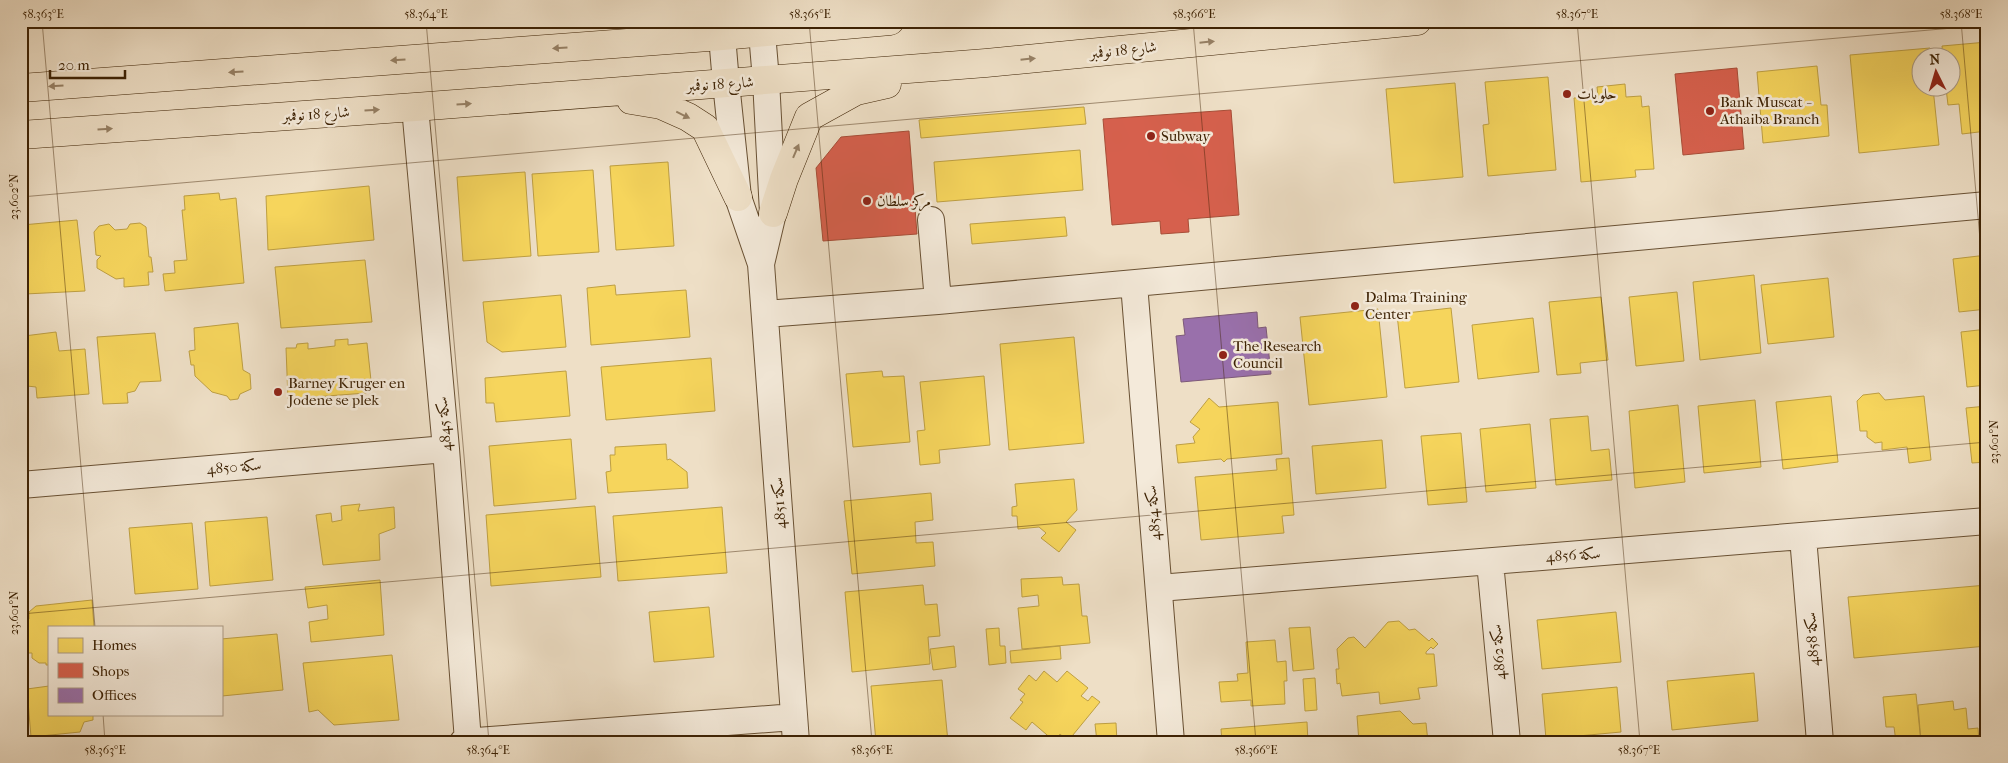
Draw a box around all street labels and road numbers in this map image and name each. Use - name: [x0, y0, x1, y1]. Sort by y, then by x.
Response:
- street label: شارع 18 نوفمبر: [1087, 38, 1158, 67]
- street label: شارع 18 نوفمبر: [684, 73, 755, 99]
- street label: شارع 18 نوفمبر: [280, 103, 351, 129]
- street label: سكة 4845: [433, 396, 455, 452]
- street label: سكة 4850: [206, 456, 262, 478]
- street label: سكة 4851: [768, 476, 790, 530]
- street label: سكة 4854: [1142, 485, 1164, 541]
- street label: سكة 4856: [1545, 544, 1601, 566]
- street label: سكة 4858: [1801, 611, 1823, 667]
- street label: سكة 4862: [1487, 623, 1509, 681]

